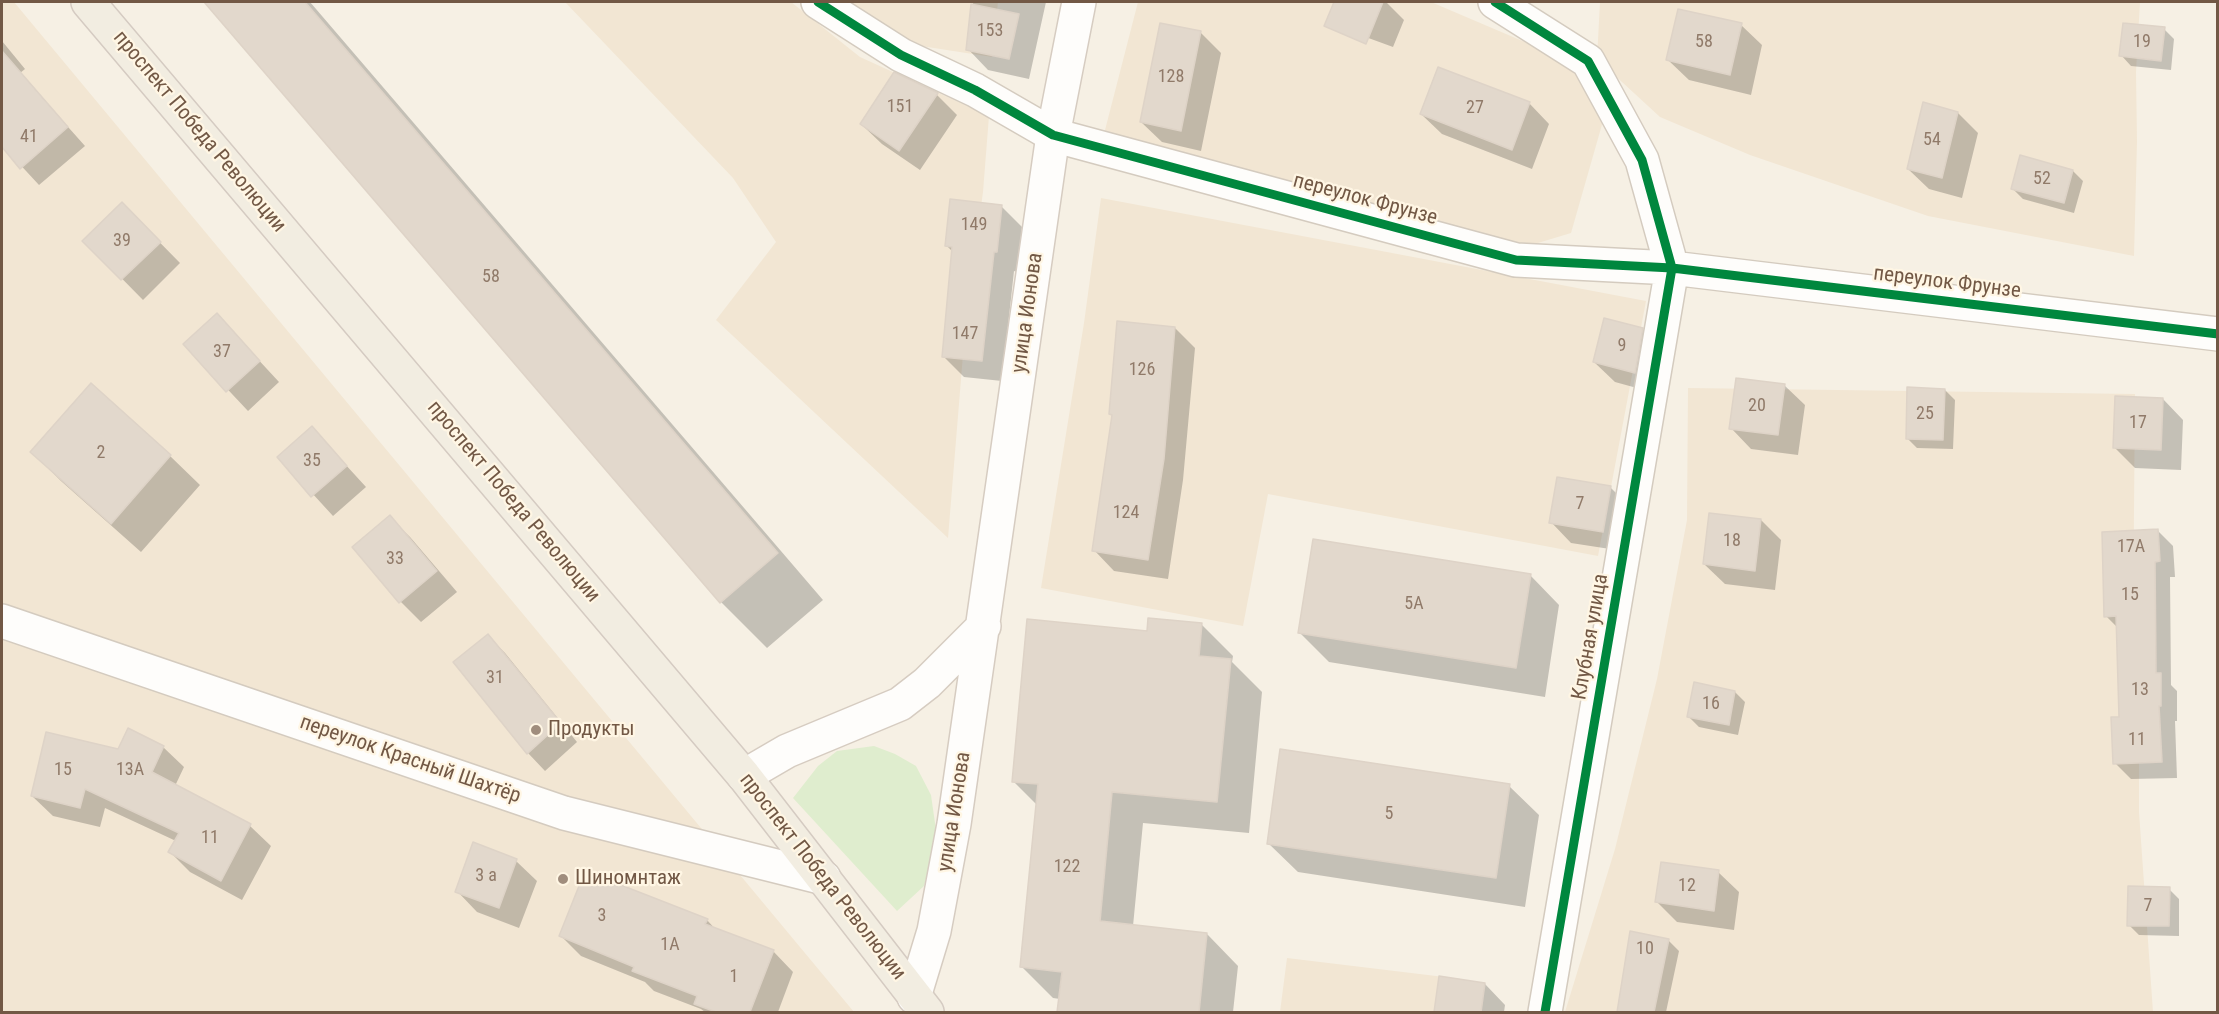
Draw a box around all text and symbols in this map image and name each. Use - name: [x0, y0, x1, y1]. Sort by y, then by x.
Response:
- house number: 153: [977, 20, 1003, 42]
- street label: проспект Победа Революции: [107, 26, 291, 238]
- house number: 58: [1695, 31, 1713, 53]
- house number: 19: [2133, 31, 2151, 53]
- house number: 128: [1158, 66, 1184, 88]
- house number: 151: [887, 96, 913, 118]
- house number: 27: [1466, 97, 1484, 119]
- house number: 41: [20, 126, 38, 148]
- house number: 54: [1923, 129, 1941, 151]
- house number: 52: [2033, 168, 2051, 190]
- street label: переулок Фрунзе: [1290, 169, 1440, 231]
- house number: 149: [961, 214, 987, 236]
- house number: 39: [113, 230, 131, 252]
- street label: улица Ионова: [1007, 251, 1049, 375]
- street label: переулок Фрунзе: [1872, 261, 2022, 305]
- house number: 58: [482, 266, 500, 288]
- house number: 147: [952, 323, 978, 345]
- house number: 9: [1618, 335, 1626, 357]
- house number: 37: [213, 341, 231, 363]
- house number: 126: [1129, 359, 1155, 381]
- house number: 20: [1748, 395, 1766, 417]
- street label: проспект Победа Революции: [421, 396, 605, 608]
- house number: 25: [1916, 403, 1934, 425]
- house number: 17: [2129, 412, 2147, 434]
- house number: 2: [97, 442, 105, 464]
- house number: 35: [303, 450, 321, 472]
- house number: 7: [1576, 493, 1584, 515]
- house number: 124: [1113, 502, 1139, 524]
- house number: 18: [1723, 530, 1741, 552]
- house number: 17А: [2117, 536, 2145, 558]
- house number: 33: [386, 548, 404, 570]
- street label: Клубная улица: [1568, 572, 1614, 702]
- house number: 15: [2121, 584, 2139, 606]
- house number: 5А: [1404, 593, 1424, 615]
- house number: 31: [486, 667, 504, 689]
- house number: 13: [2131, 679, 2149, 701]
- house number: 16: [1702, 693, 1720, 715]
- street label: переулок Красный Шахтёр: [296, 710, 524, 810]
- place label: Продукты: [548, 717, 635, 743]
- marker: Продукты: [529, 723, 543, 737]
- house number: 11: [2128, 729, 2146, 751]
- street label: улица Ионова: [933, 750, 977, 874]
- house number: 15: [54, 759, 72, 781]
- house number: 13А: [116, 759, 144, 781]
- street label: проспект Победа Революции: [733, 769, 911, 985]
- house number: 5: [1385, 803, 1393, 825]
- house number: 11: [201, 827, 219, 849]
- house number: 122: [1054, 856, 1080, 878]
- house number: 3 а: [475, 865, 497, 887]
- place label: Шиномнтаж: [575, 866, 681, 892]
- marker: Шиномнтаж: [556, 872, 570, 886]
- house number: 12: [1678, 875, 1696, 897]
- house number: 7: [2144, 895, 2152, 917]
- house number: 3: [598, 905, 606, 927]
- house number: 1А: [660, 934, 680, 956]
- house number: 10: [1636, 938, 1654, 960]
- house number: 1: [730, 966, 738, 988]

